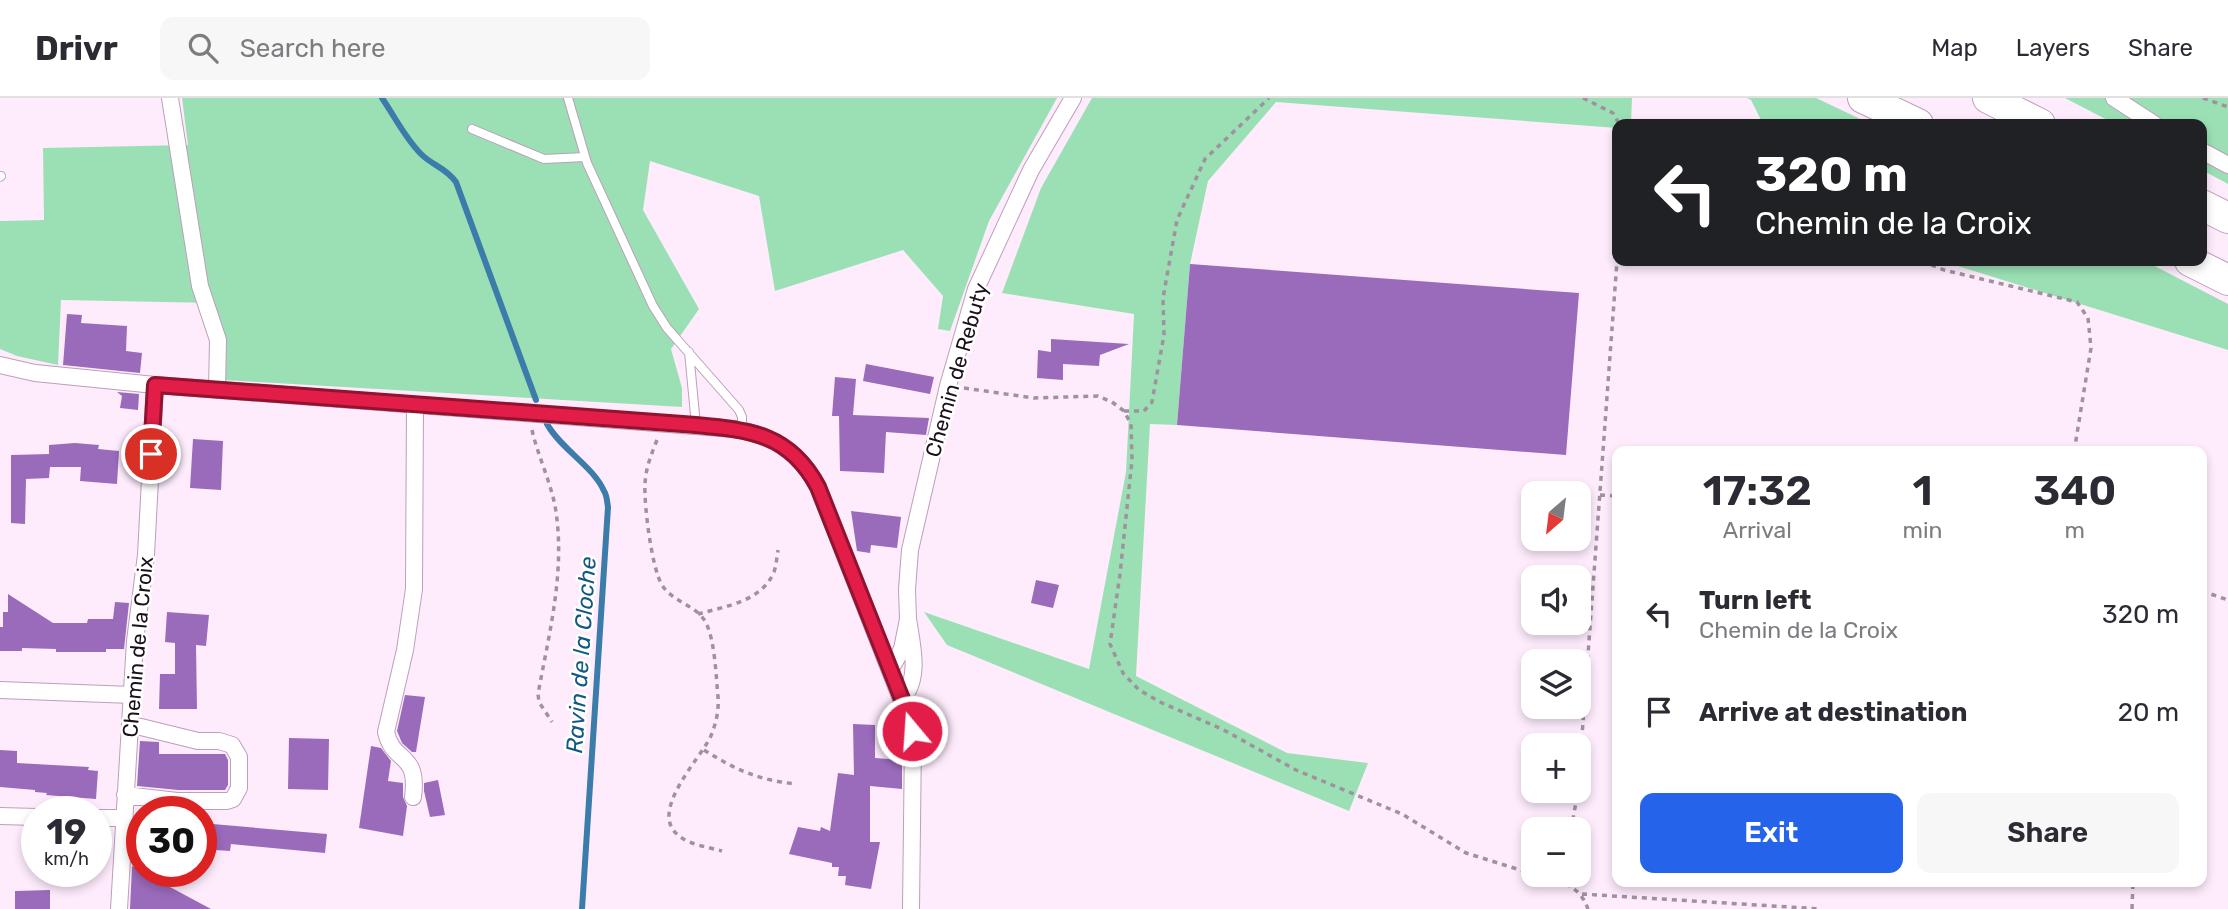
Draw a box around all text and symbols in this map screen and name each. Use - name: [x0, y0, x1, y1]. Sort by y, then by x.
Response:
- search box: [160, 17, 650, 80]
- text: Drivr: [35, 29, 118, 68]
- icon: search: [184, 29, 222, 67]
- text: Search here: [240, 33, 386, 64]
- text: Map: [1931, 34, 1978, 62]
- text: Layers: [2016, 34, 2090, 62]
- text: Share: [2128, 34, 2193, 62]
- text: 320 m: [1755, 145, 1908, 203]
- icon: left: [1640, 147, 1731, 238]
- text: Chemin de la Croix: [1755, 204, 2032, 242]
- street label: Chemin de Rebuty: [920, 280, 993, 460]
- pin: [121, 424, 181, 484]
- icon: arrive: [132, 435, 170, 473]
- text: 17:32: [1703, 466, 1812, 516]
- text: 1: [1912, 466, 1933, 516]
- text: 340: [2033, 466, 2116, 516]
- north arrow: [1521, 481, 1591, 551]
- map controls: [1521, 481, 1591, 887]
- text: Arrival: [1723, 516, 1792, 544]
- text: min: [1903, 516, 1942, 544]
- text: m: [2064, 516, 2085, 544]
- street label: Chemin de la Croix: [117, 555, 158, 739]
- water label: Ravin de la Cloche: [560, 556, 602, 754]
- button: sound: [1521, 565, 1591, 635]
- text: Turn left: [1699, 585, 1811, 616]
- icon: left: [1640, 595, 1678, 633]
- text: 320 m: [2102, 599, 2179, 630]
- text: Chemin de la Croix: [1699, 616, 1898, 644]
- button: layers: [1521, 649, 1591, 719]
- icon: arrive: [1640, 693, 1678, 731]
- position arrow: [875, 694, 949, 768]
- text: Arrive at destination: [1699, 697, 1967, 728]
- text: 20 m: [2118, 697, 2179, 728]
- button: +: [1521, 733, 1591, 803]
- button: Exit: [1640, 793, 1903, 873]
- button: Share: [1917, 793, 2179, 873]
- speed limit sign: 30: [126, 796, 217, 887]
- text: 19: [47, 811, 86, 853]
- button: −: [1521, 817, 1591, 887]
- text: km/h: [44, 848, 89, 870]

